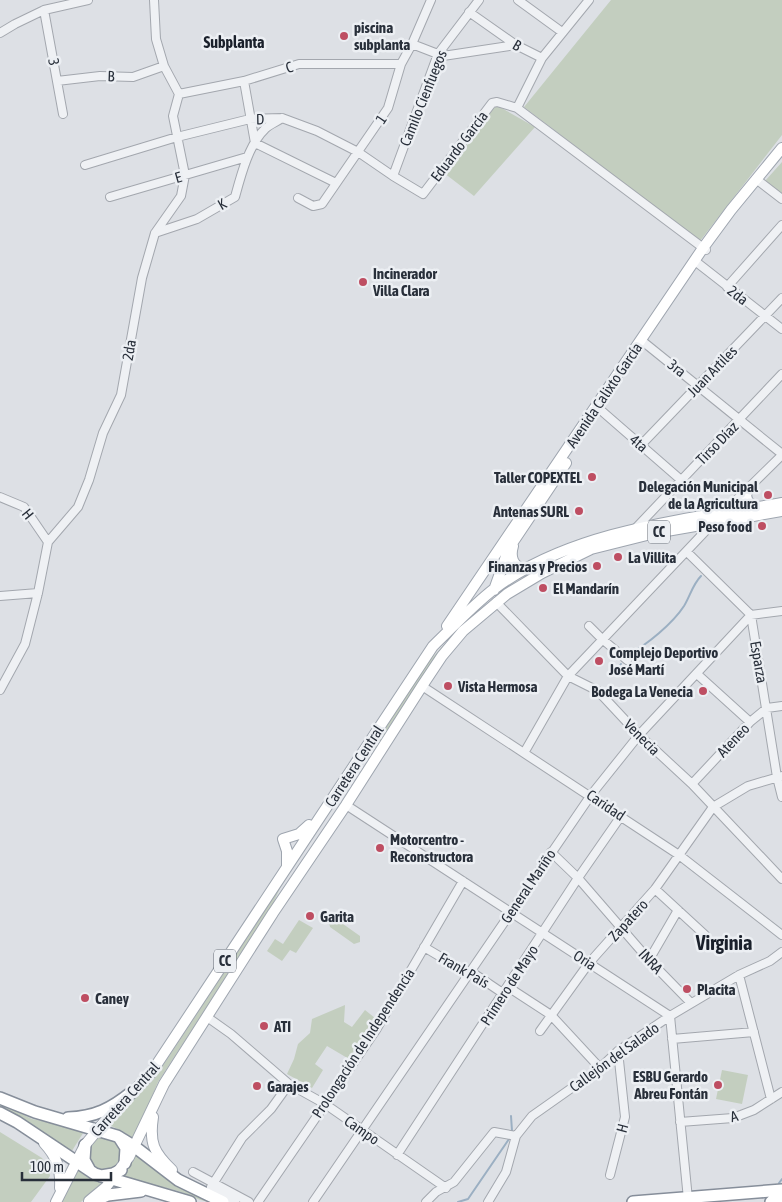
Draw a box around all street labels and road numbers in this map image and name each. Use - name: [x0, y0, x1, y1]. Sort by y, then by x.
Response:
- street label: B: [510, 36, 524, 54]
- street label: Camilo Cienfuegos: [396, 48, 450, 148]
- street label: 3: [45, 57, 63, 67]
- street label: C: [283, 58, 295, 76]
- street label: B: [107, 67, 115, 85]
- street label: Eduardo García: [427, 107, 491, 185]
- street label: D: [256, 110, 264, 128]
- street label: 1: [372, 111, 390, 127]
- street label: E: [173, 168, 184, 186]
- street label: K: [215, 194, 230, 213]
- street label: 2da: [724, 282, 752, 308]
- street label: 2da: [119, 338, 139, 362]
- street label: Avenida Calixto García: [563, 339, 645, 451]
- street label: Juan Artiles: [684, 342, 740, 400]
- street label: 3ra: [665, 356, 689, 380]
- street label: Tirso Díaz: [693, 418, 742, 468]
- street label: 4ta: [626, 431, 652, 455]
- street label: H: [19, 505, 37, 523]
- road number: CC: [648, 520, 670, 544]
- street label: Esparza: [747, 640, 771, 684]
- street label: Venecia: [621, 716, 663, 758]
- street label: Ateneo: [713, 720, 753, 760]
- street label: Carretera Central: [321, 722, 387, 810]
- street label: Caridad: [584, 786, 628, 824]
- street label: General Mariño: [497, 846, 559, 926]
- street label: Zapatero: [605, 896, 651, 944]
- street label: Primero de Mayo: [477, 942, 541, 1028]
- street label: INRA: [635, 945, 667, 977]
- street label: Oria: [570, 946, 600, 974]
- road number: CC: [214, 949, 236, 972]
- street label: Frank País: [436, 949, 492, 991]
- street label: Prolongación de Independencia: [308, 965, 418, 1121]
- street label: Callejón del Salado: [566, 1019, 662, 1095]
- street label: Carretera Central: [87, 1058, 163, 1140]
- street label: A: [728, 1107, 740, 1125]
- street label: Campo: [341, 1112, 383, 1148]
- street label: H: [613, 1122, 631, 1134]

